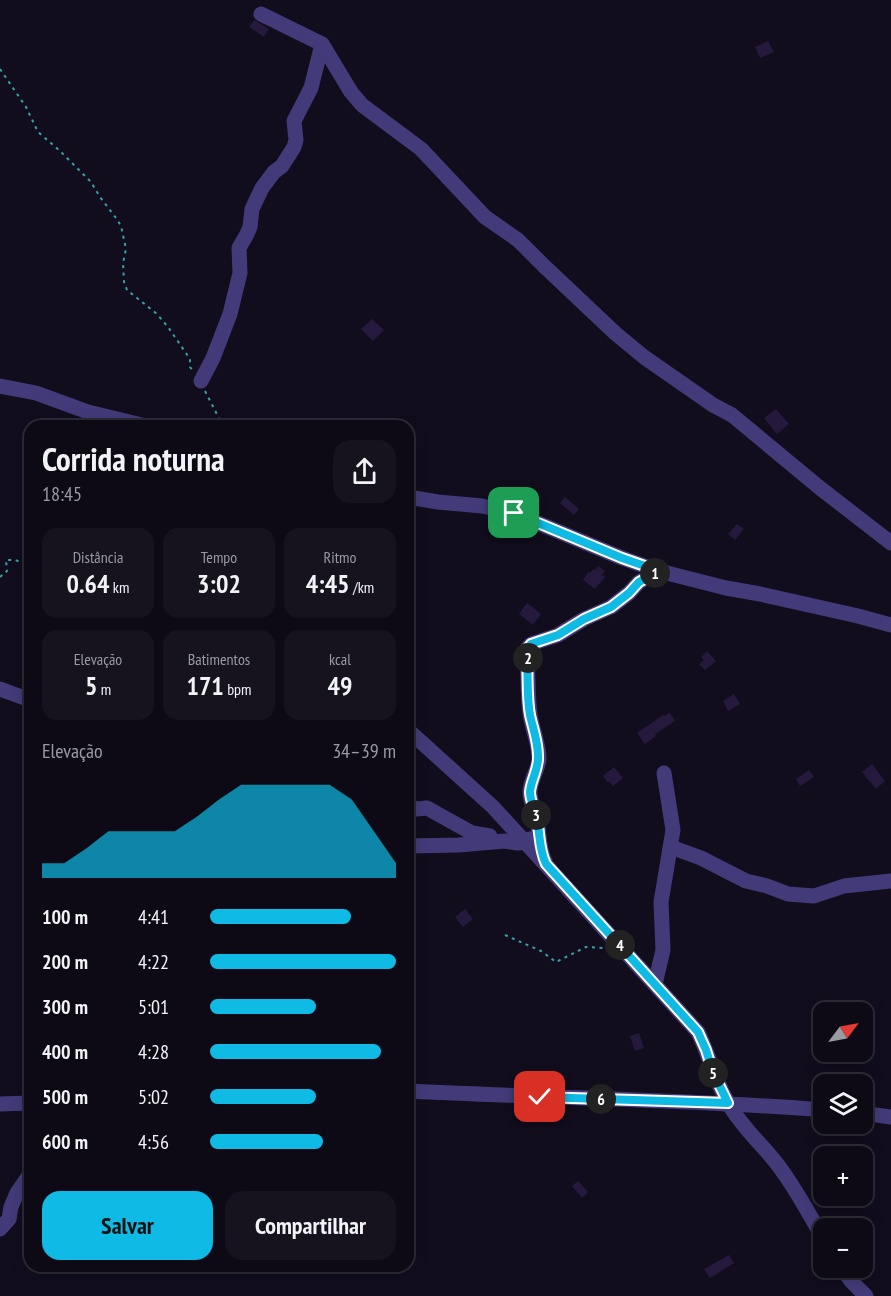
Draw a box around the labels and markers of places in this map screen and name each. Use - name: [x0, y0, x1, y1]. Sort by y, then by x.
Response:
- pin: [488, 487, 539, 538]
- pin: 1: [640, 558, 670, 588]
- pin: 2: [513, 643, 543, 673]
- pin: 3: [521, 800, 551, 830]
- pin: 4: [605, 930, 635, 960]
- pin: 5: [698, 1058, 728, 1088]
- pin: [514, 1071, 565, 1122]
- pin: 6: [586, 1084, 616, 1114]

